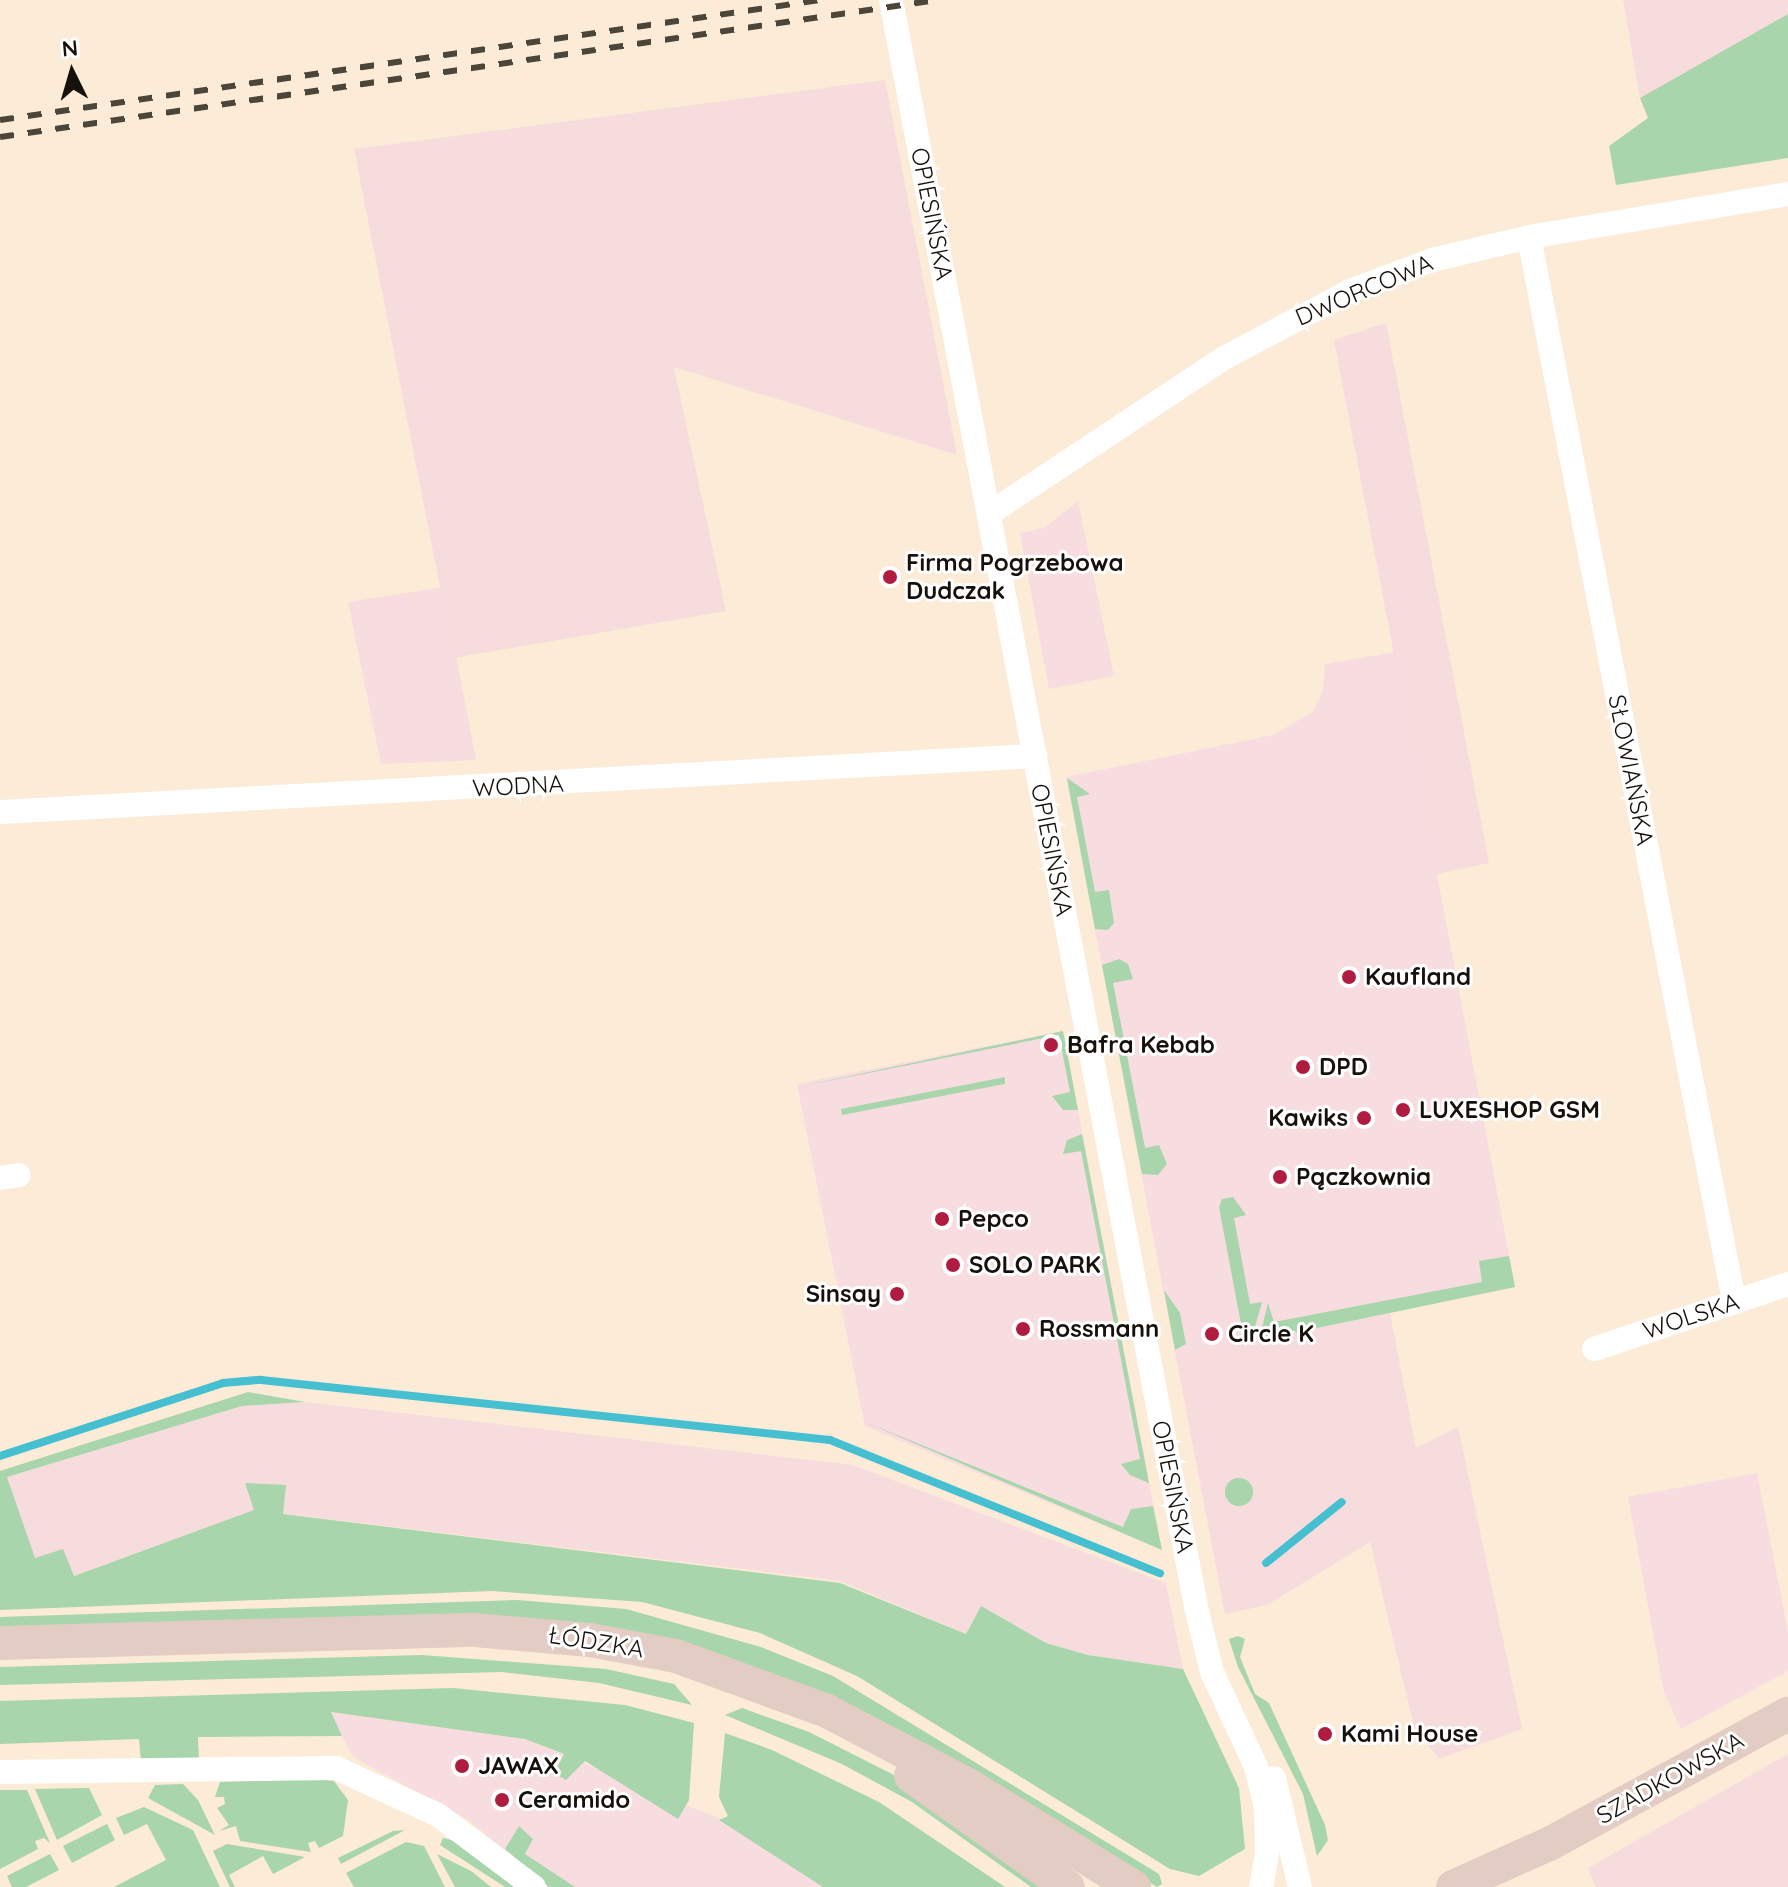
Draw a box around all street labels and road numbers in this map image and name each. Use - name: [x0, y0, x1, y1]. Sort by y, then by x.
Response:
- street label: OPIESIŃSKA: [905, 145, 959, 283]
- street label: DWORCOWA: [1291, 248, 1437, 332]
- street label: SŁOWIAŃSKA: [1602, 692, 1660, 848]
- street label: WODNA: [471, 769, 565, 803]
- street label: OPIESIŃSKA: [1025, 781, 1079, 919]
- street label: WOLSKA: [1639, 1287, 1743, 1345]
- street label: OPIESIŃSKA: [1146, 1418, 1200, 1556]
- street label: ŁÓDZKA: [546, 1620, 646, 1664]
- street label: SZADKOWSKA: [1591, 1726, 1749, 1830]

